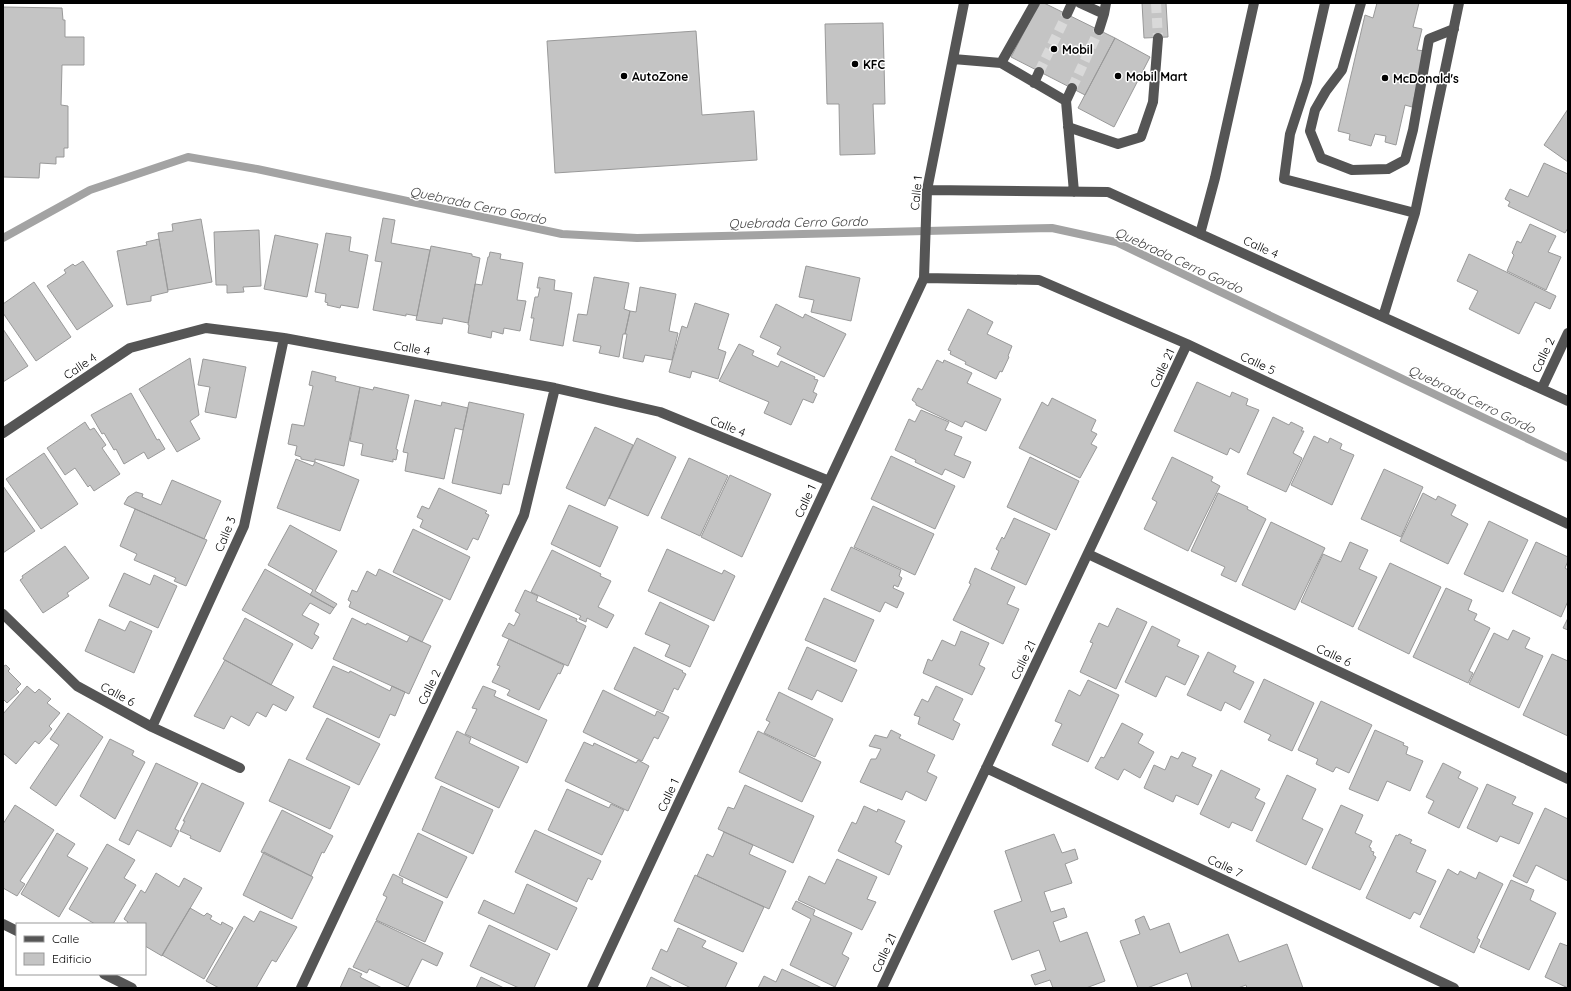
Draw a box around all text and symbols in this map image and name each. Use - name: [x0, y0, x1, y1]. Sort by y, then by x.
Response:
- place label: Mobil: [1062, 42, 1093, 57]
- marker: Mobil: [1049, 44, 1059, 54]
- place label: KFC: [863, 57, 885, 72]
- marker: KFC: [850, 59, 860, 69]
- place label: AutoZone: [632, 69, 688, 84]
- place label: Mobil Mart: [1126, 69, 1188, 84]
- marker: AutoZone: [619, 71, 629, 81]
- marker: Mobil Mart: [1113, 71, 1123, 81]
- place label: McDonald's: [1393, 71, 1459, 86]
- marker: McDonald's: [1380, 73, 1390, 83]
- street label: Calle 1: [907, 175, 925, 211]
- water label: Quebrada Cerro Gordo: [408, 183, 549, 228]
- water label: Quebrada Cerro Gordo: [728, 213, 869, 231]
- water label: Quebrada Cerro Gordo: [1113, 223, 1246, 297]
- street label: Calle 4: [1241, 233, 1281, 261]
- street label: Calle 2: [1528, 335, 1558, 375]
- street label: Calle 4: [393, 337, 431, 359]
- street label: Calle 21: [1146, 346, 1178, 390]
- street label: Calle 5: [1238, 348, 1278, 378]
- street label: Calle 4: [61, 349, 99, 383]
- water label: Quebrada Cerro Gordo: [1406, 361, 1539, 437]
- street label: Calle 4: [708, 412, 748, 440]
- street label: Calle 1: [791, 482, 819, 520]
- street label: Calle 3: [211, 514, 239, 554]
- street label: Calle 21: [1007, 638, 1039, 682]
- street label: Calle 6: [1314, 640, 1354, 670]
- street label: Calle 2: [414, 667, 444, 707]
- street label: Calle 6: [98, 679, 138, 710]
- street label: Calle 1: [654, 776, 682, 814]
- street label: Calle 7: [1205, 851, 1245, 881]
- legend: [16, 923, 146, 975]
- text: Calle: [52, 931, 80, 946]
- street label: Calle 21: [868, 931, 900, 975]
- text: Edificio: [52, 951, 92, 966]

